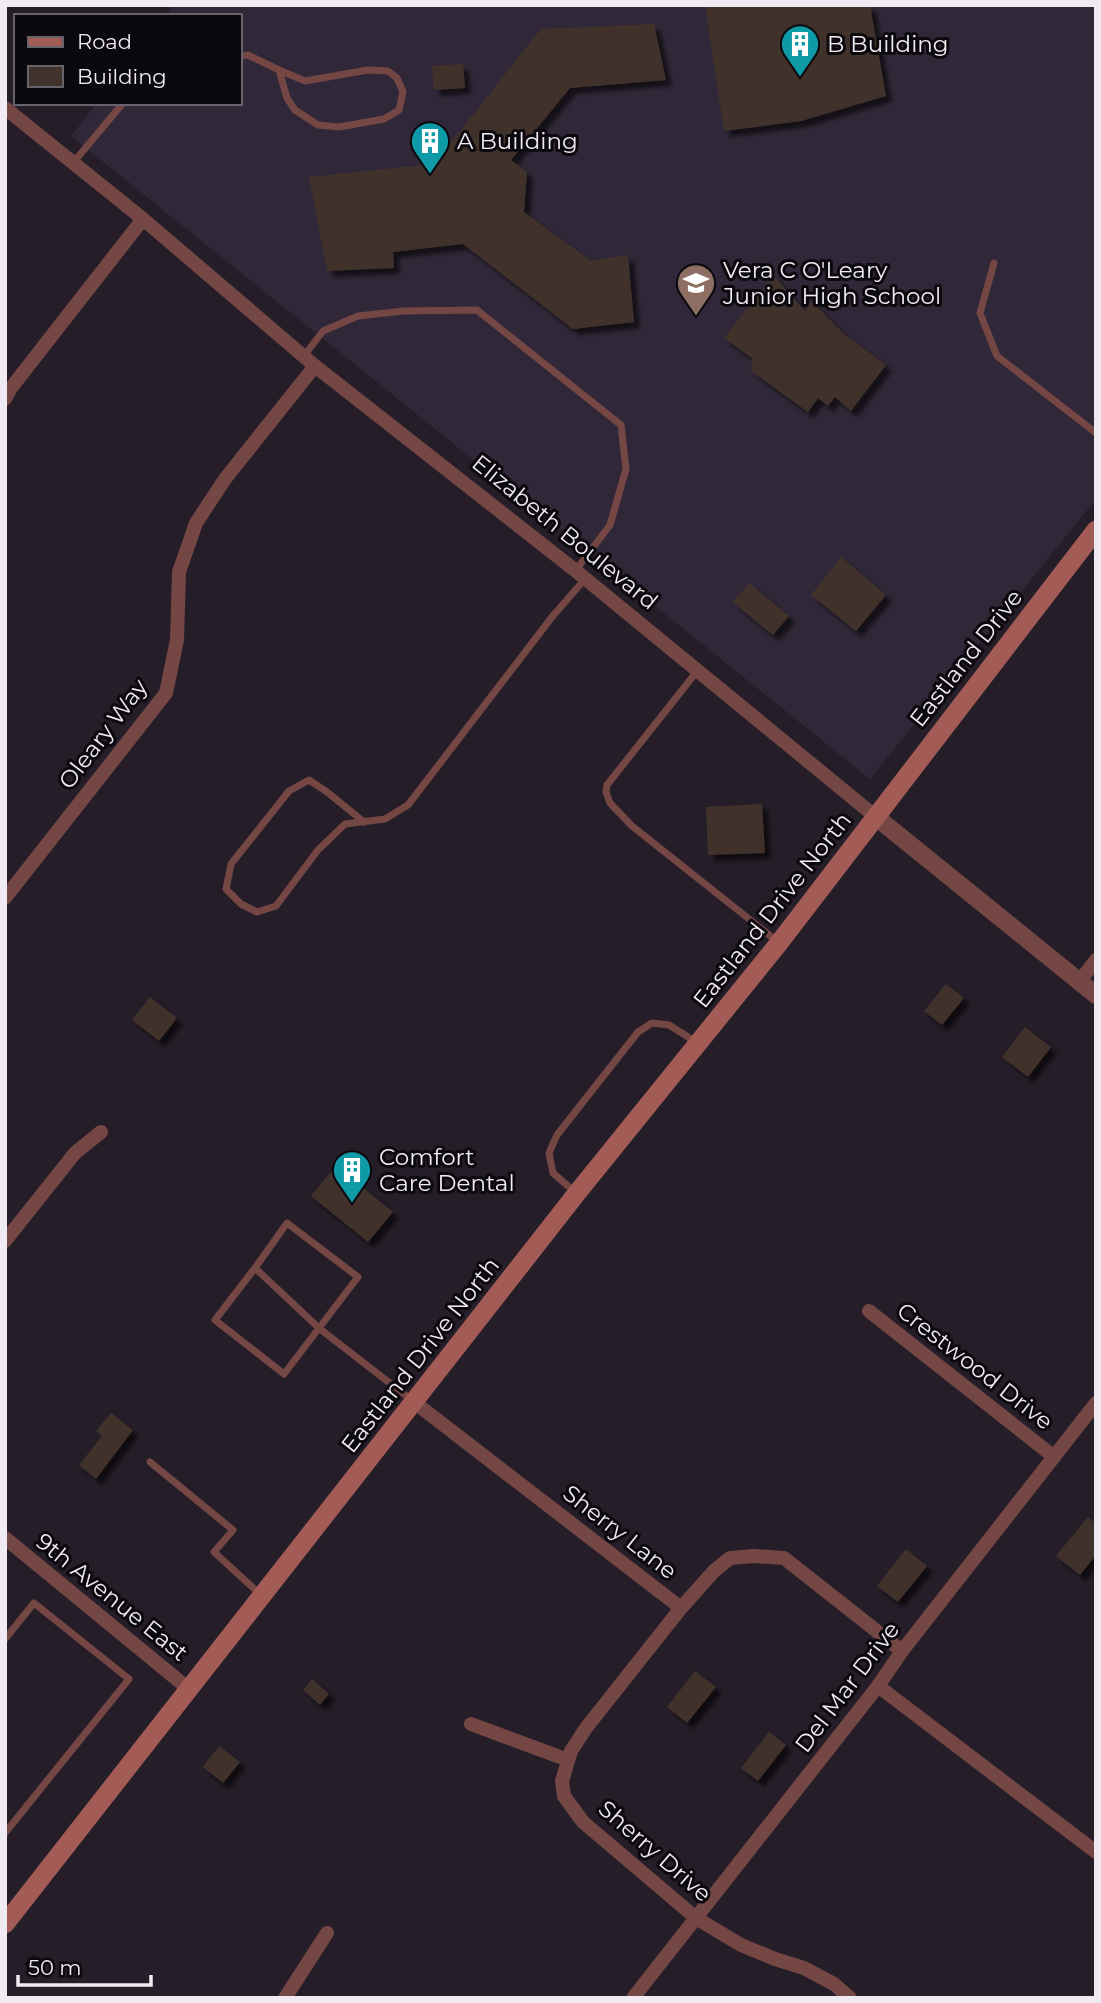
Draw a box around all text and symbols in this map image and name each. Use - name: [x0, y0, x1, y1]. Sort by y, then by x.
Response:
- legend: [14, 14, 242, 105]
- building icon: B Building: [779, 23, 821, 78]
- text: Road: [77, 29, 132, 54]
- place label: B Building: [827, 30, 949, 58]
- text: Building: [77, 64, 167, 89]
- building icon: A Building: [409, 120, 451, 175]
- place label: A Building: [457, 127, 578, 155]
- place label: Vera C O'Leary Junior High School: [722, 256, 941, 310]
- school or university icon: Vera C O'Leary Junior High School: [675, 262, 717, 317]
- street label: Elizabeth Boulevard: [467, 449, 663, 615]
- street label: Eastland Drive: [904, 584, 1028, 732]
- street label: Oleary Way: [53, 673, 154, 794]
- street label: Eastland Drive North: [687, 807, 857, 1013]
- place label: Comfort Care Dental: [379, 1143, 515, 1197]
- building icon: Comfort Care Dental: [331, 1149, 373, 1204]
- street label: Eastland Drive North: [335, 1252, 505, 1458]
- street label: Crestwood Drive: [892, 1296, 1058, 1436]
- street label: Sherry Lane: [557, 1479, 683, 1585]
- street label: 9th Avenue East: [30, 1527, 194, 1667]
- street label: Del Mar Drive: [789, 1616, 905, 1758]
- street label: Sherry Drive: [593, 1794, 717, 1908]
- scale bar: [18, 1944, 150, 1988]
- text: 50 m: [28, 1955, 82, 1980]

